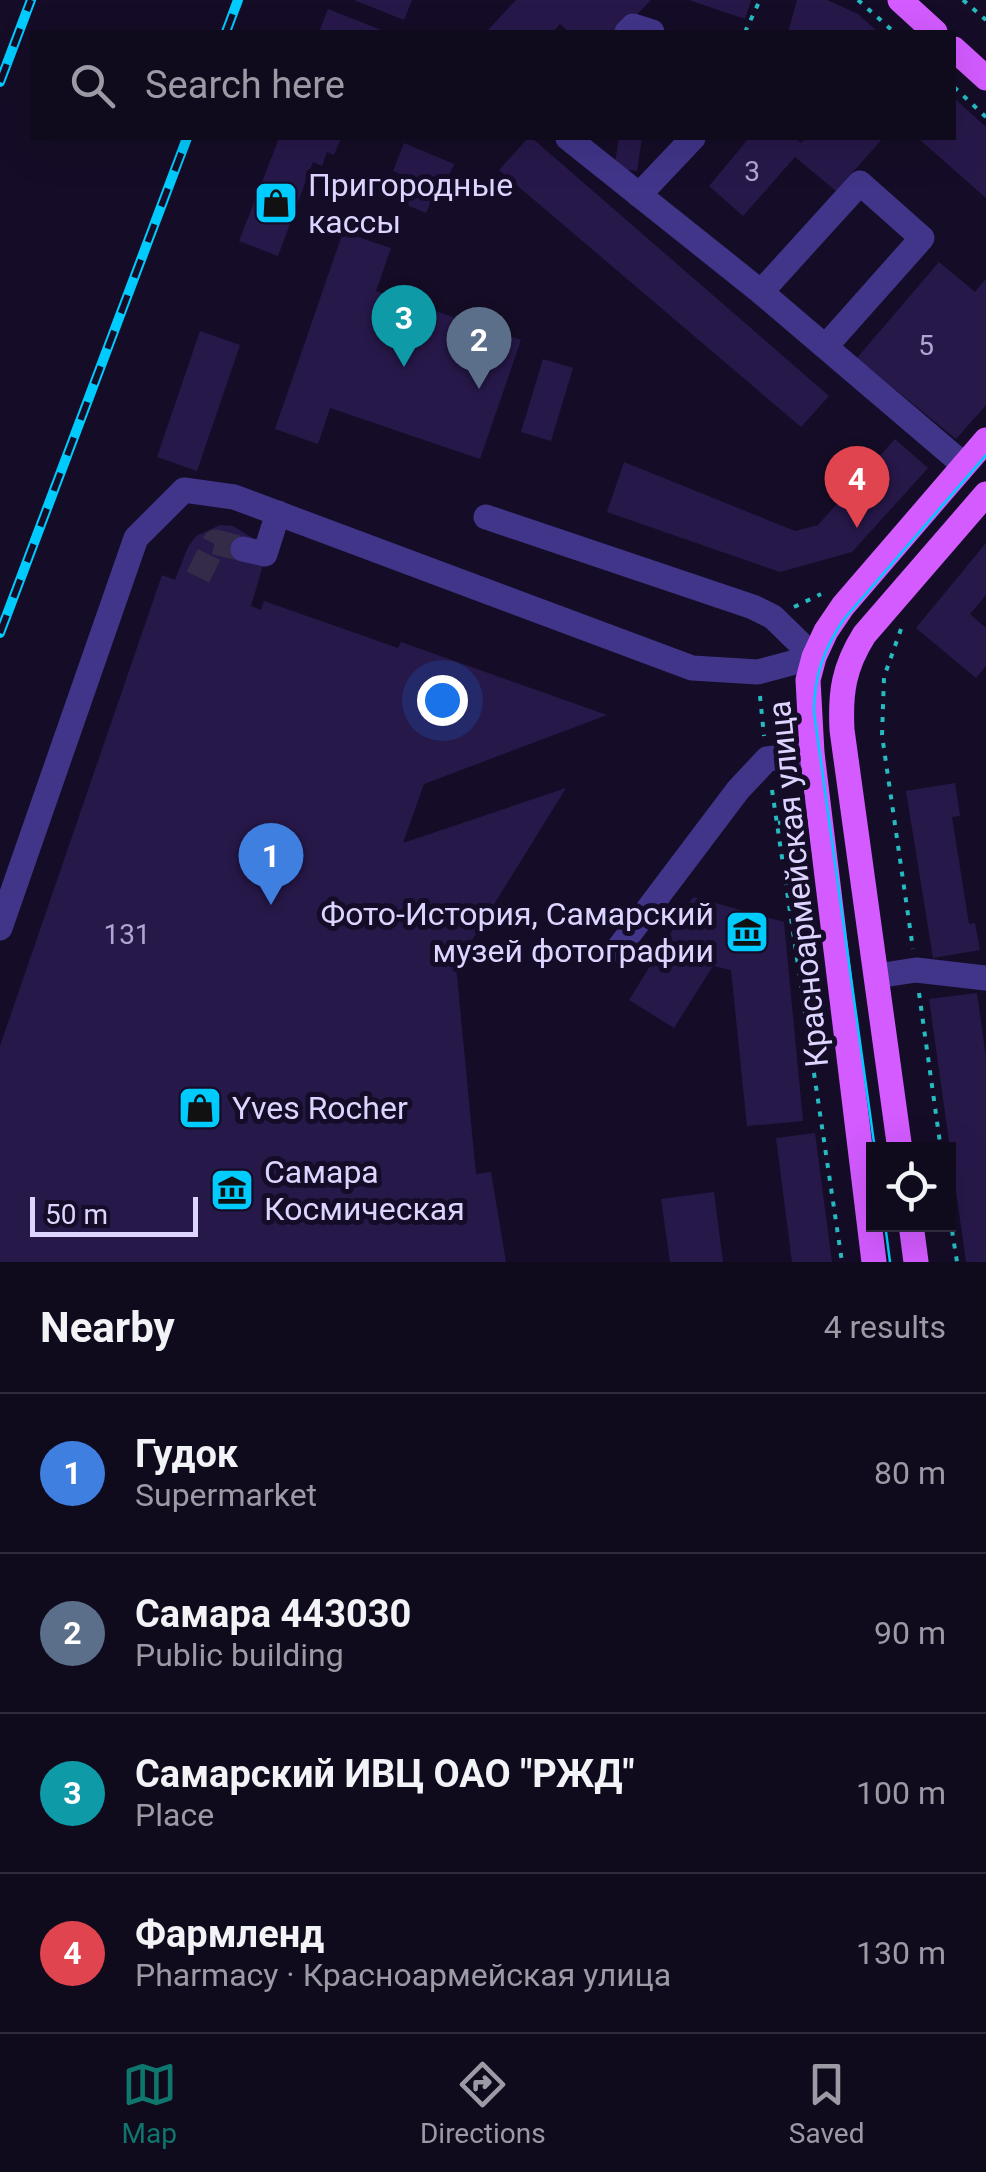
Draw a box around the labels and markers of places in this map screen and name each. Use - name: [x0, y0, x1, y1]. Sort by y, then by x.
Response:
- place label: Пригородные кассы: [308, 166, 513, 241]
- shop icon: Пригородные кассы: [253, 180, 299, 226]
- pin: 3: [372, 284, 436, 367]
- pin: 2: [446, 306, 512, 389]
- pin: 4: [824, 446, 890, 528]
- pin: 1: [238, 822, 304, 905]
- place label: Фото-История, Самарский музей фотографии: [320, 895, 714, 970]
- museum icon: Фото-История, Самарский музей фотографии: [724, 909, 770, 955]
- shop icon: Yves Rocher: [177, 1085, 223, 1131]
- place label: Yves Rocher: [232, 1089, 408, 1127]
- place label: Самара Космическая: [264, 1153, 465, 1228]
- museum icon: Самара Космическая: [209, 1167, 255, 1213]

